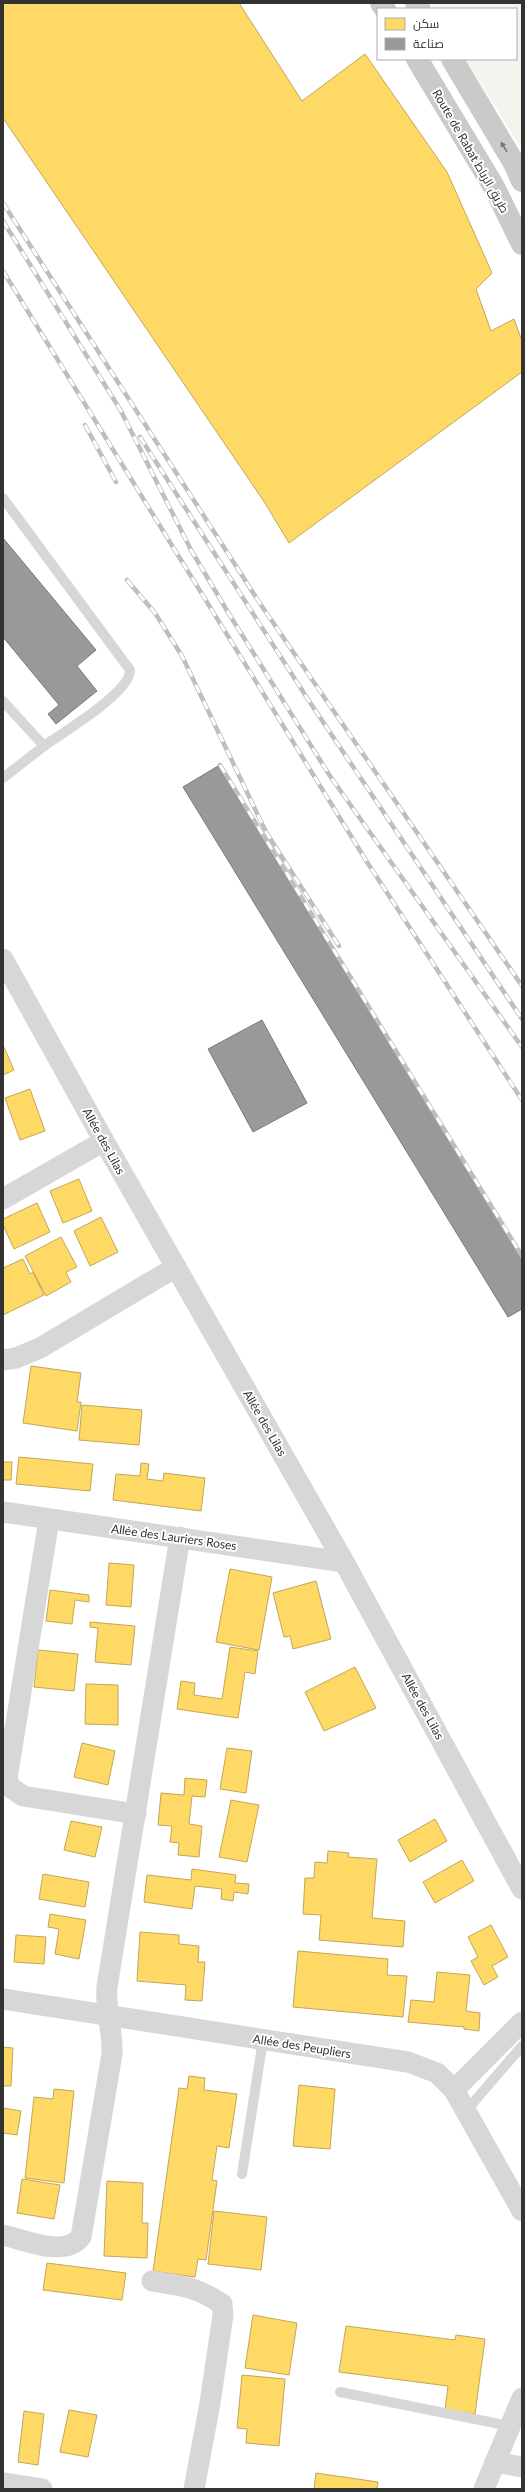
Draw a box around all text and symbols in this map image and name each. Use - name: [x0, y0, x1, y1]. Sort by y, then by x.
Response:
- legend: [377, 8, 517, 60]
- text: سكن: [413, 16, 439, 31]
- text: صناعة: [413, 36, 444, 51]
- street label: Route de Rabat طريق الرباط: [429, 86, 513, 216]
- one-way arrow: [500, 142, 508, 152]
- street label: Allée des Lilas: [80, 1105, 128, 1177]
- street label: Allée des Lilas: [240, 1387, 290, 1459]
- street label: Allée des Lauriers Roses: [110, 1521, 238, 1553]
- street label: Allée des Lilas: [399, 1670, 447, 1742]
- street label: Allée des Peupliers: [252, 2031, 352, 2061]

